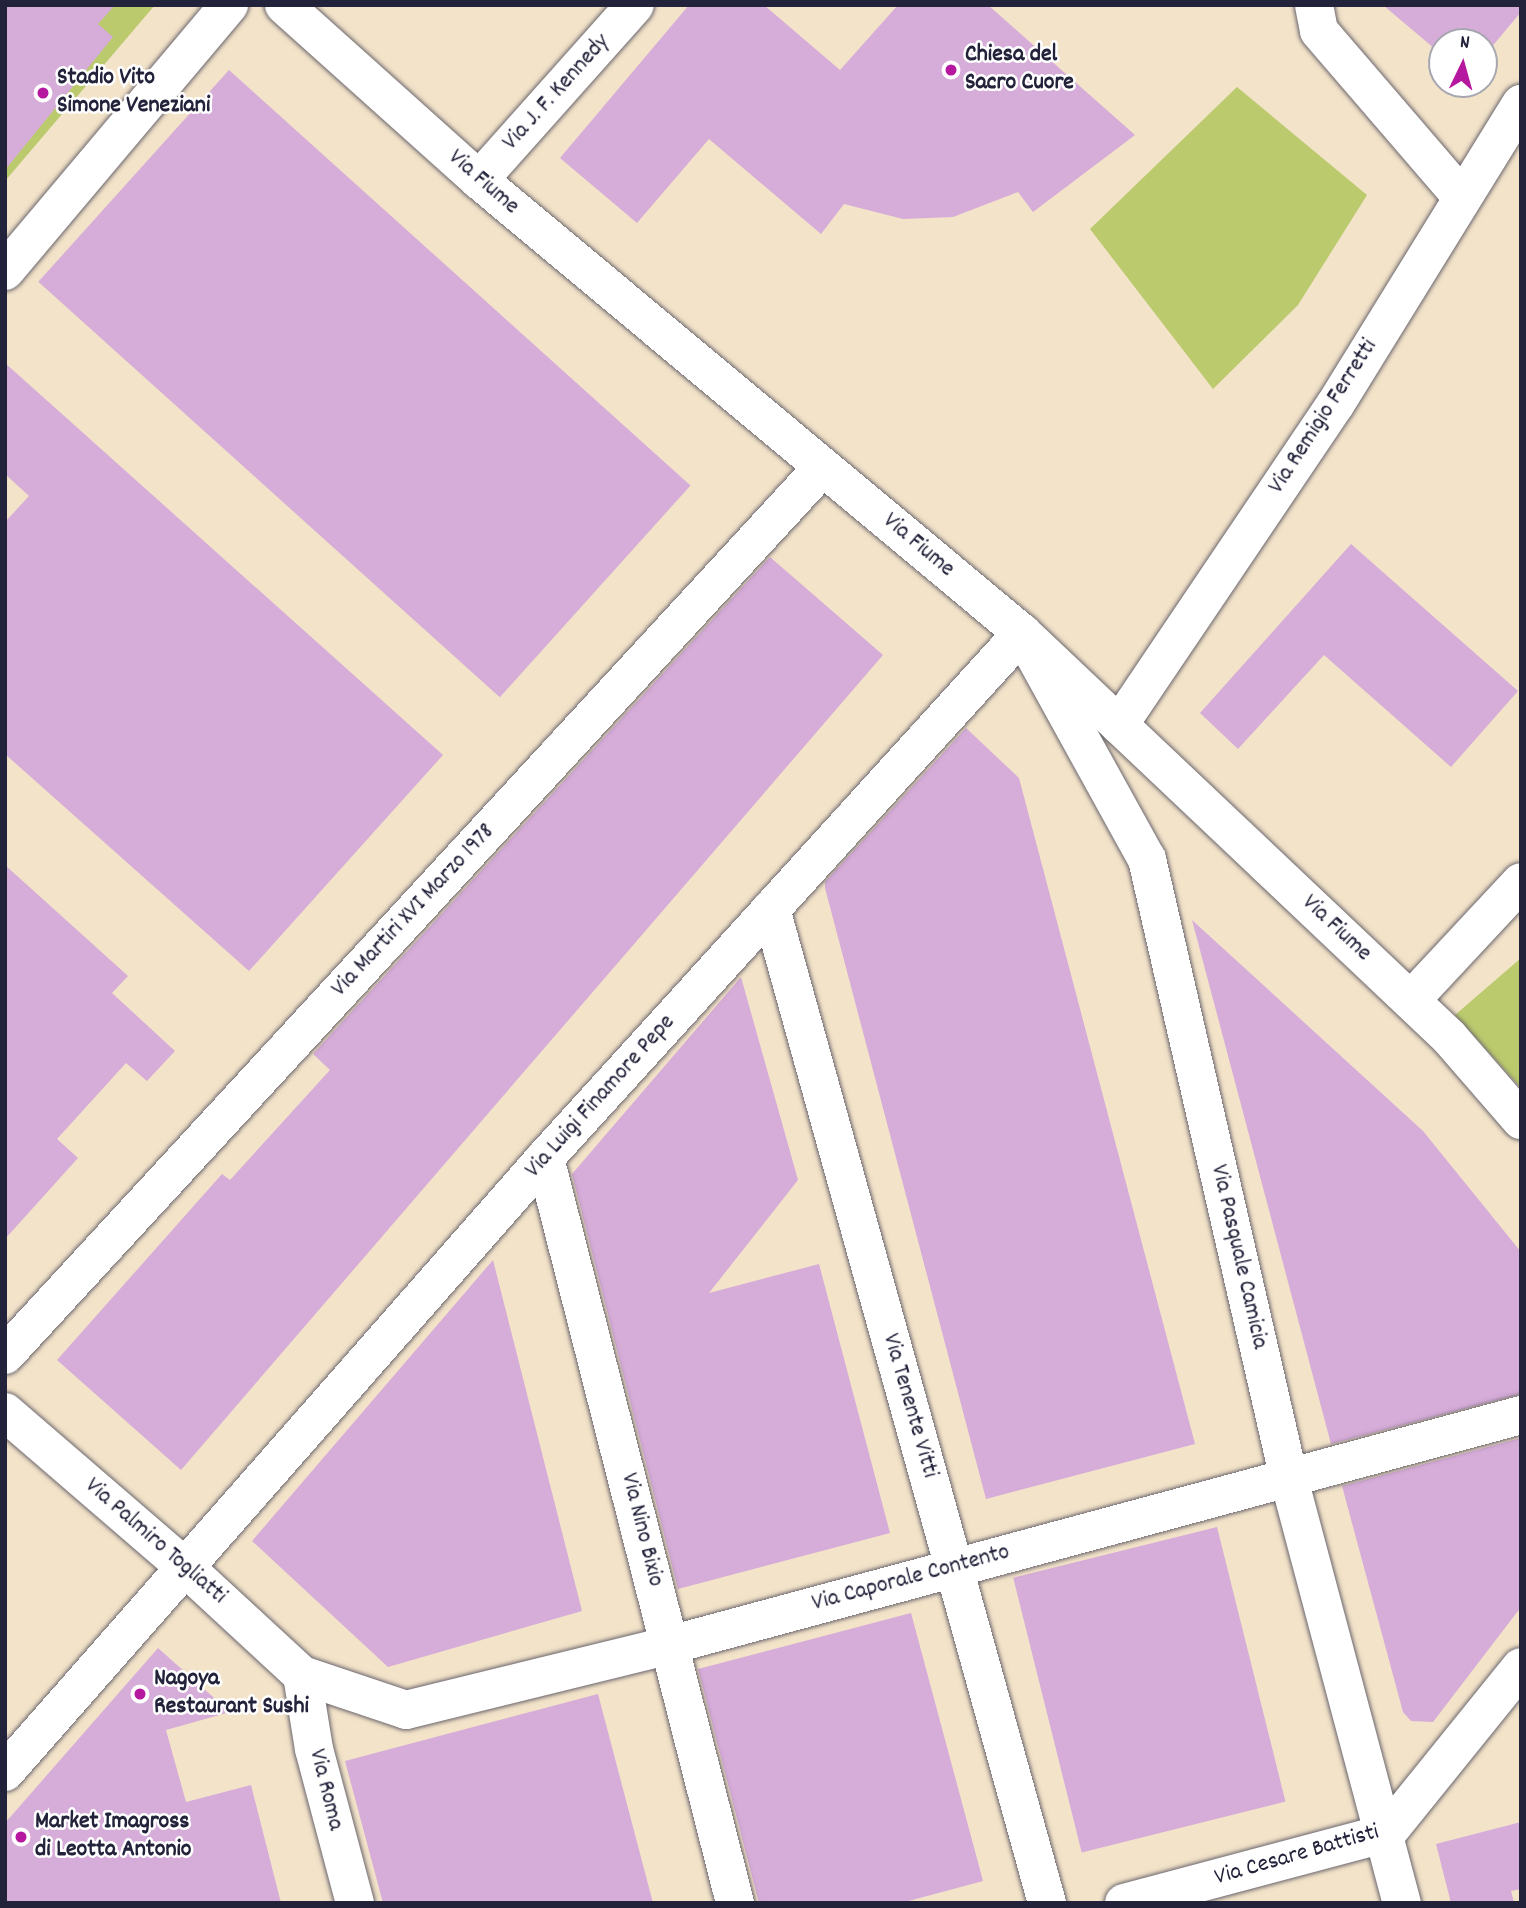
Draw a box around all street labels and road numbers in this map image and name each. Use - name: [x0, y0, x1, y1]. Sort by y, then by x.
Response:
- street label: Via J. F. Kennedy: [497, 29, 617, 157]
- street label: Via Fiume: [441, 144, 525, 222]
- street label: Via Remigio Ferretti: [1263, 334, 1385, 500]
- street label: Via Fiume: [876, 508, 960, 584]
- street label: Via Martiri XVI Marzo 1978: [326, 818, 502, 1004]
- street label: Via Fiume: [1295, 889, 1377, 969]
- street label: Via Luigi Finamore Pepe: [520, 1009, 682, 1185]
- street label: Via Pasquale Camicia: [1203, 1162, 1273, 1352]
- street label: Via Tenente Vitti: [875, 1331, 943, 1481]
- street label: Via Nino Bixio: [613, 1470, 669, 1590]
- street label: Via Palmiro Togliatti: [78, 1473, 232, 1611]
- street label: Via Caporale Contento: [809, 1539, 1013, 1619]
- street label: Via Roma: [301, 1746, 349, 1834]
- street label: Via Cesare Battisti: [1212, 1819, 1382, 1893]

